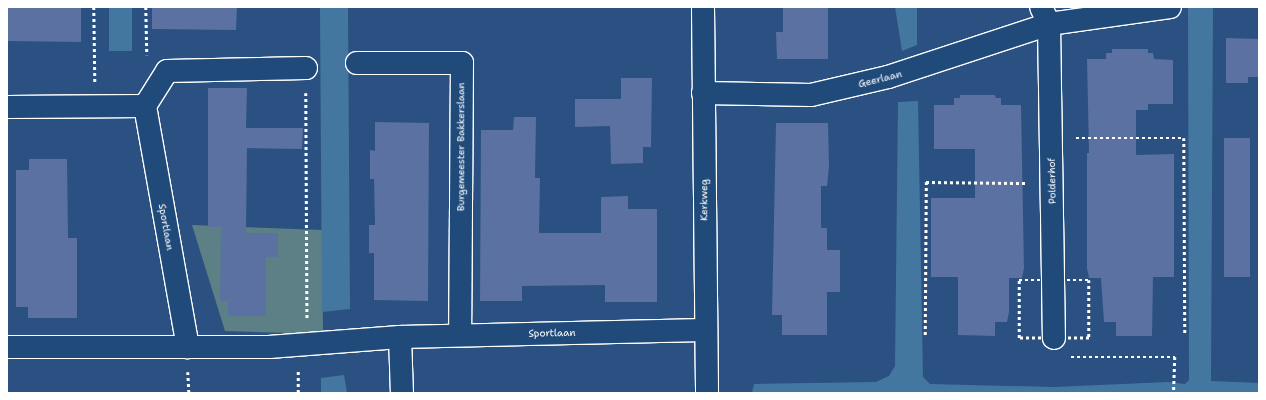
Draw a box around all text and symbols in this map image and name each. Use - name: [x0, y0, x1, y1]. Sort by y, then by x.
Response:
- street label: Geerlaan: [857, 68, 903, 90]
- street label: Burgemeester Bakkerslaan: [455, 83, 467, 211]
- street label: Polderhof: [1046, 158, 1058, 204]
- street label: Kerkweg: [698, 179, 710, 221]
- street label: Sportlaan: [156, 203, 176, 251]
- street label: Sportlaan: [528, 327, 576, 339]

